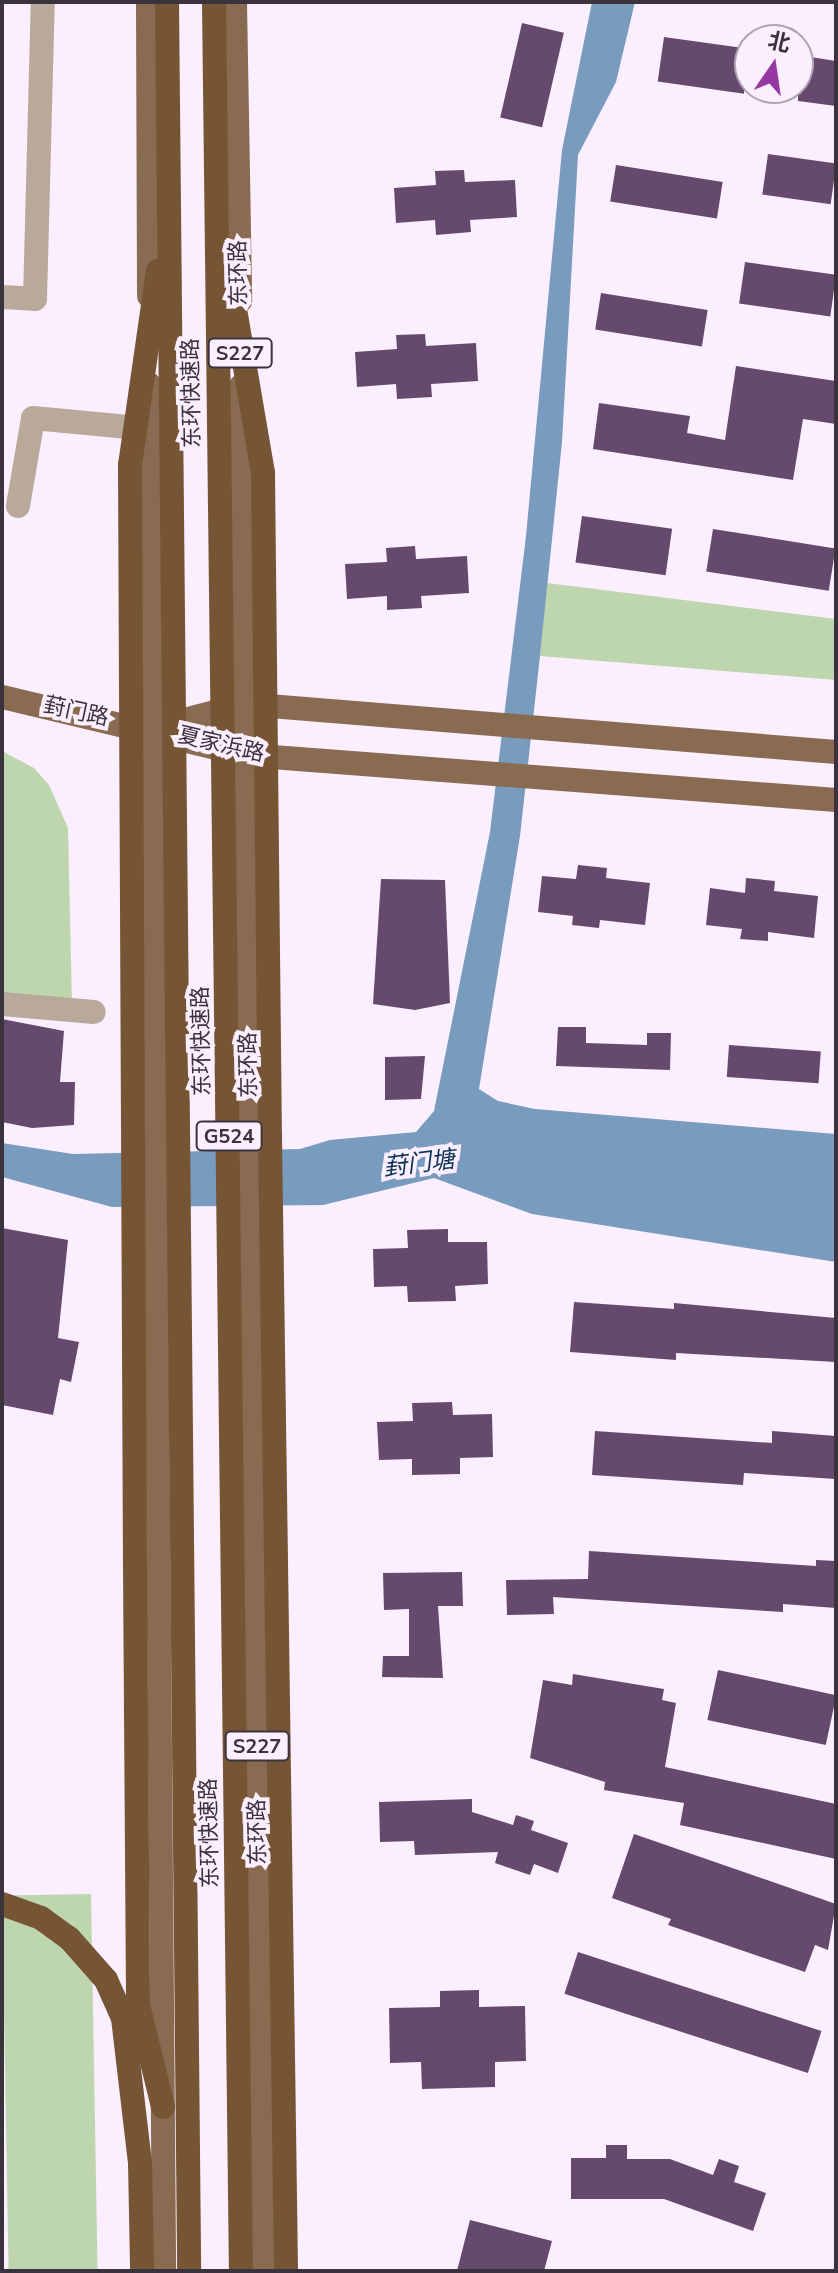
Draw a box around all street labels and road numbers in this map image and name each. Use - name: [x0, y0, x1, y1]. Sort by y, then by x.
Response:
- street label: 东环路: [225, 240, 253, 306]
- road number: S227: [206, 337, 274, 369]
- street label: 东环快速路: [178, 338, 206, 448]
- street label: 葑门路: [41, 692, 111, 732]
- street label: 夏家浜路: [175, 722, 267, 768]
- street label: 东环快速路: [188, 986, 216, 1096]
- street label: 东环路: [235, 1032, 263, 1098]
- road number: G524: [195, 1120, 263, 1152]
- road number: S227: [223, 1730, 291, 1762]
- street label: 东环快速路: [196, 1778, 224, 1888]
- street label: 东环路: [244, 1799, 272, 1865]

